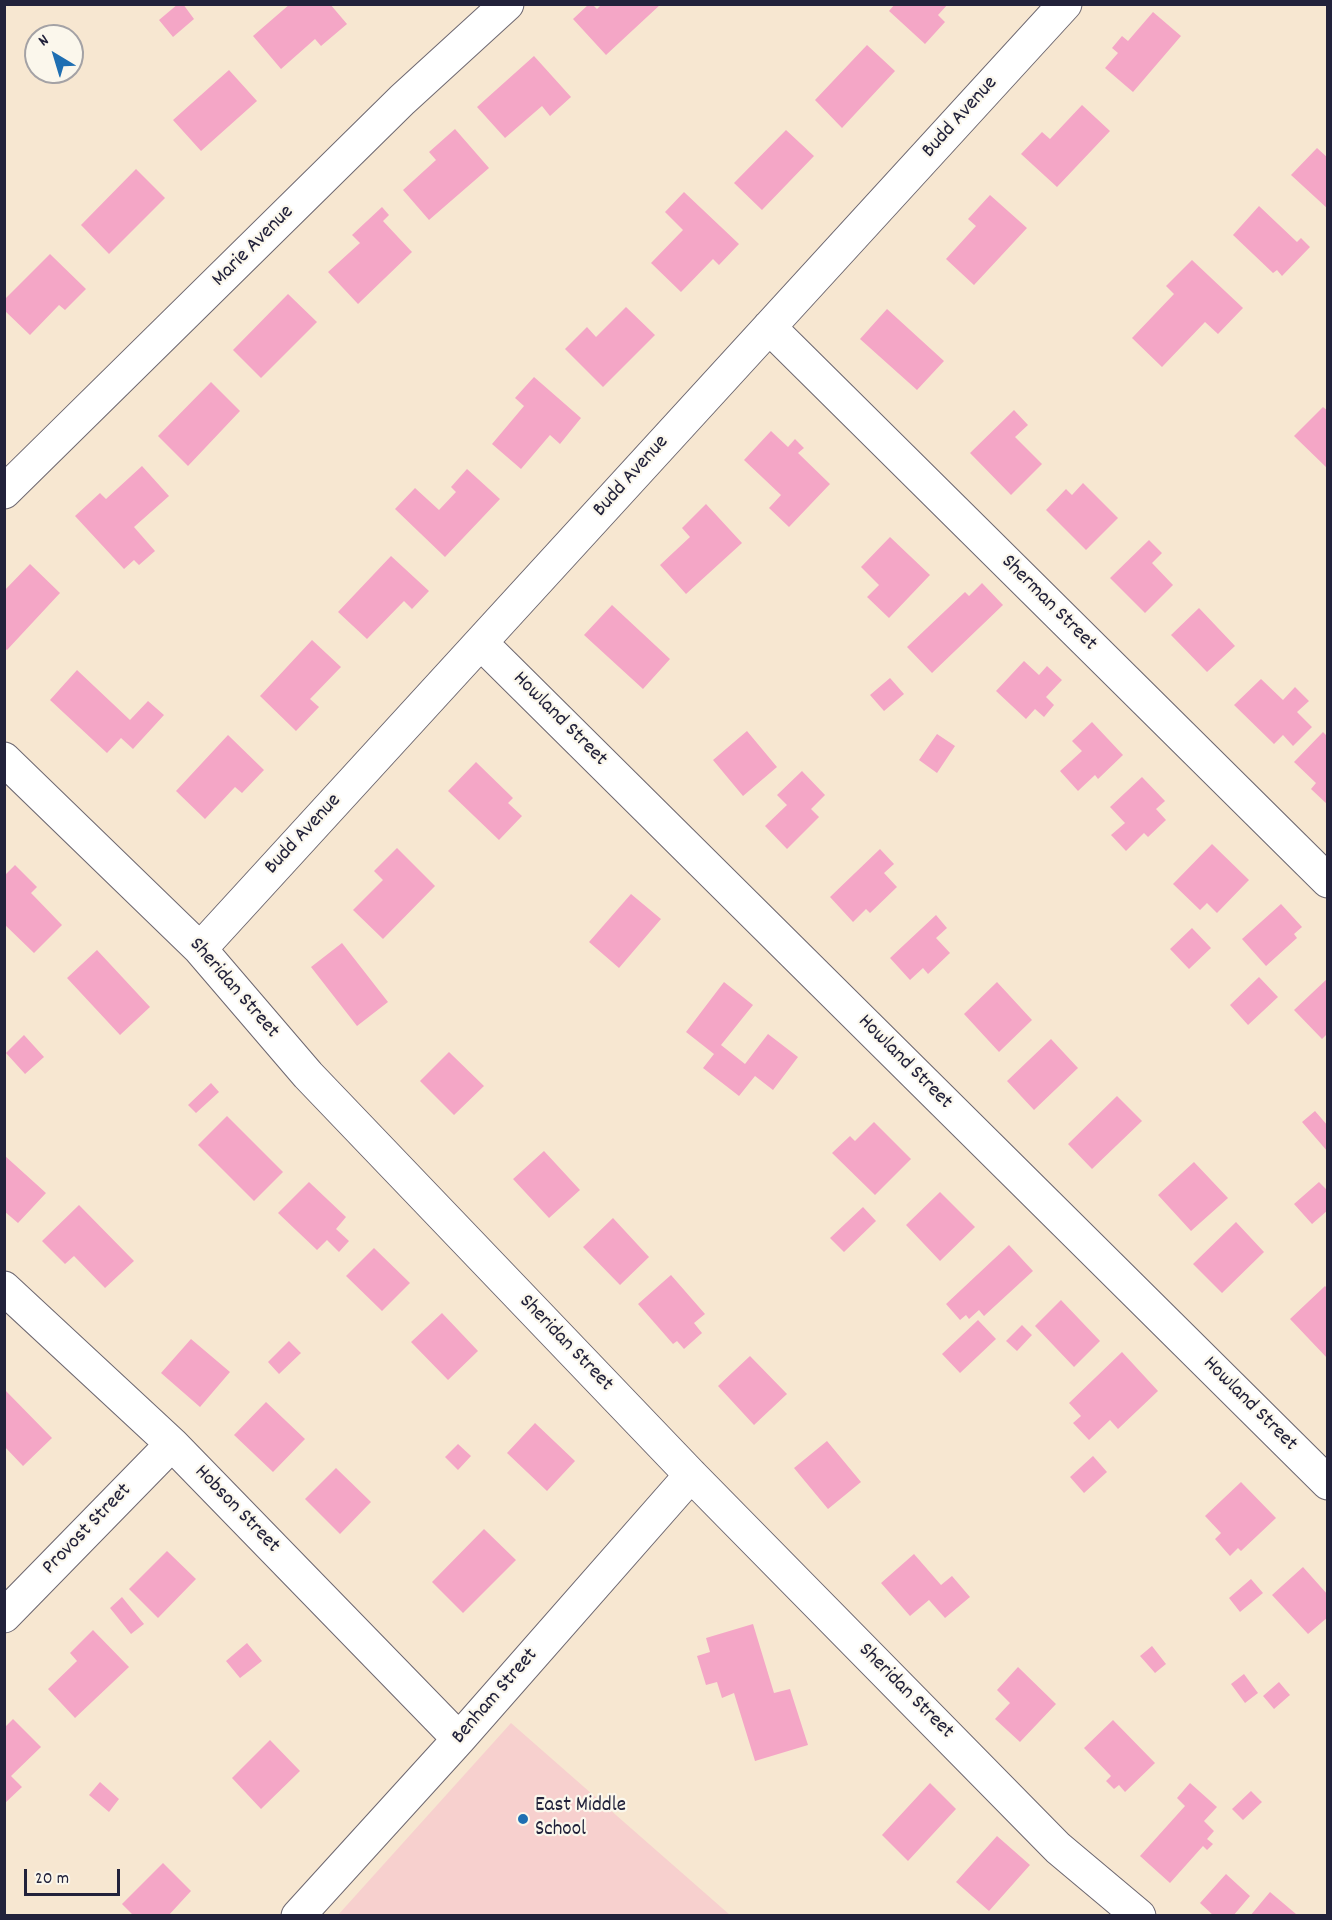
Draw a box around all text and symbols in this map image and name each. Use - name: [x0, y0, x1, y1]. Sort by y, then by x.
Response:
- north arrow: [24, 24, 84, 84]
- text: N: [34, 30, 54, 52]
- street label: Budd Avenue: [918, 72, 1004, 164]
- street label: Marie Avenue: [208, 201, 300, 293]
- street label: Budd Avenue: [589, 431, 675, 523]
- street label: Sherman Street: [995, 551, 1101, 657]
- street label: Howland Street: [506, 667, 612, 773]
- street label: Budd Avenue: [260, 789, 348, 881]
- street label: Sheridan Street: [182, 934, 284, 1044]
- street label: Howland Street: [851, 1010, 957, 1116]
- street label: Sheridan Street: [513, 1290, 617, 1398]
- street label: Howland Street: [1196, 1352, 1302, 1458]
- street label: Hobson Street: [188, 1461, 284, 1559]
- street label: Provost Street: [38, 1479, 138, 1581]
- street label: Sheridan Street: [852, 1639, 958, 1745]
- street label: Benham Street: [448, 1644, 544, 1750]
- place label: East Middle School: [535, 1794, 626, 1844]
- marker: East Middle School: [516, 1812, 530, 1826]
- scale bar: [27, 1857, 123, 1895]
- text: 20 m: [35, 1867, 69, 1892]

